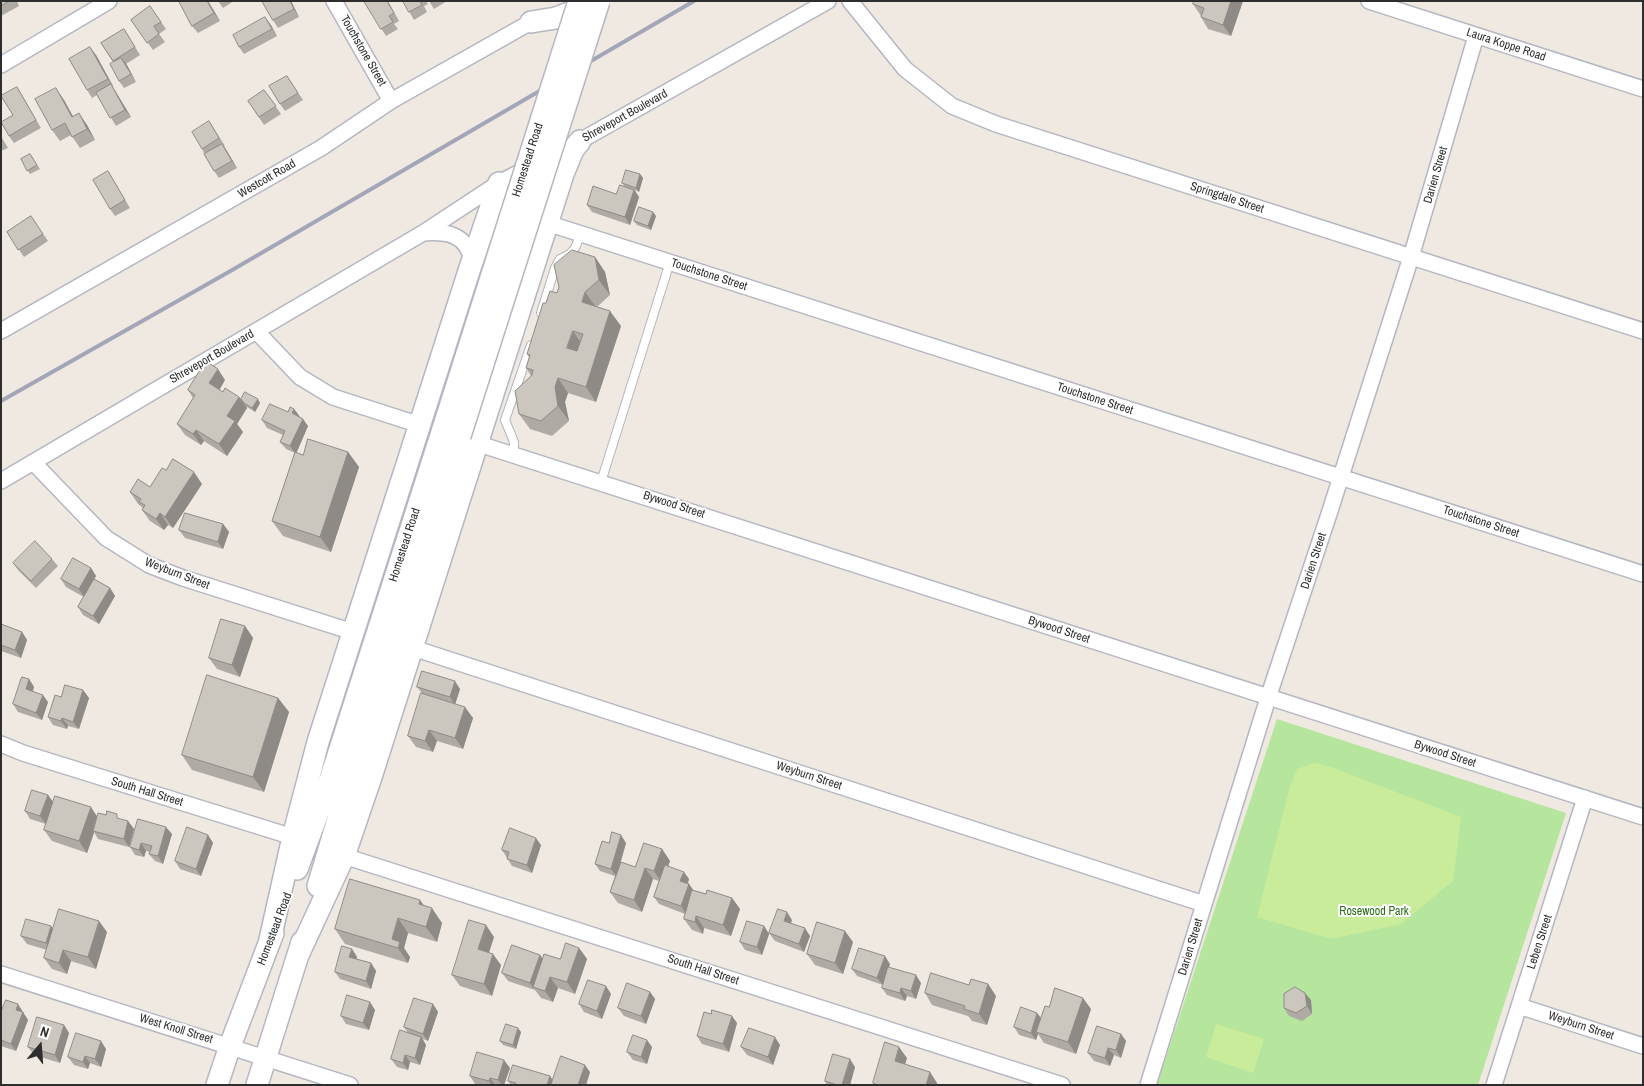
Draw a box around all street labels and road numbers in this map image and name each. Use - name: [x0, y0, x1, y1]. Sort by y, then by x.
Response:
- street label: Touchstone Street: [337, 13, 389, 89]
- street label: Laura Koppe Road: [1464, 25, 1548, 65]
- street label: Shreveport Boulevard: [580, 87, 670, 145]
- street label: Homestead Road: [509, 121, 547, 199]
- street label: Darien Street: [1421, 145, 1451, 205]
- street label: Westcott Road: [236, 157, 298, 201]
- street label: Springdale Street: [1188, 179, 1266, 217]
- street label: Touchstone Street: [669, 256, 749, 294]
- street label: Shreveport Boulevard: [167, 327, 257, 387]
- street label: Touchstone Street: [1055, 380, 1135, 418]
- street label: Bywood Street: [641, 488, 707, 522]
- street label: Touchstone Street: [1441, 503, 1521, 541]
- street label: Homestead Road: [386, 506, 424, 584]
- street label: Darien Street: [1298, 531, 1330, 591]
- street label: Weyburn Street: [143, 555, 211, 593]
- street label: Bywood Street: [1026, 613, 1092, 647]
- street label: Bywood Street: [1412, 737, 1478, 771]
- street label: Weyburn Street: [774, 759, 844, 793]
- street label: South Hall Street: [109, 774, 185, 810]
- street label: Homestead Road: [255, 891, 295, 967]
- street label: Leben Street: [1524, 913, 1556, 971]
- street label: Darien Street: [1176, 917, 1206, 977]
- street label: South Hall Street: [665, 952, 741, 988]
- street label: Weyburn Street: [1546, 1009, 1616, 1043]
- street label: West Knoll Street: [138, 1011, 214, 1047]

